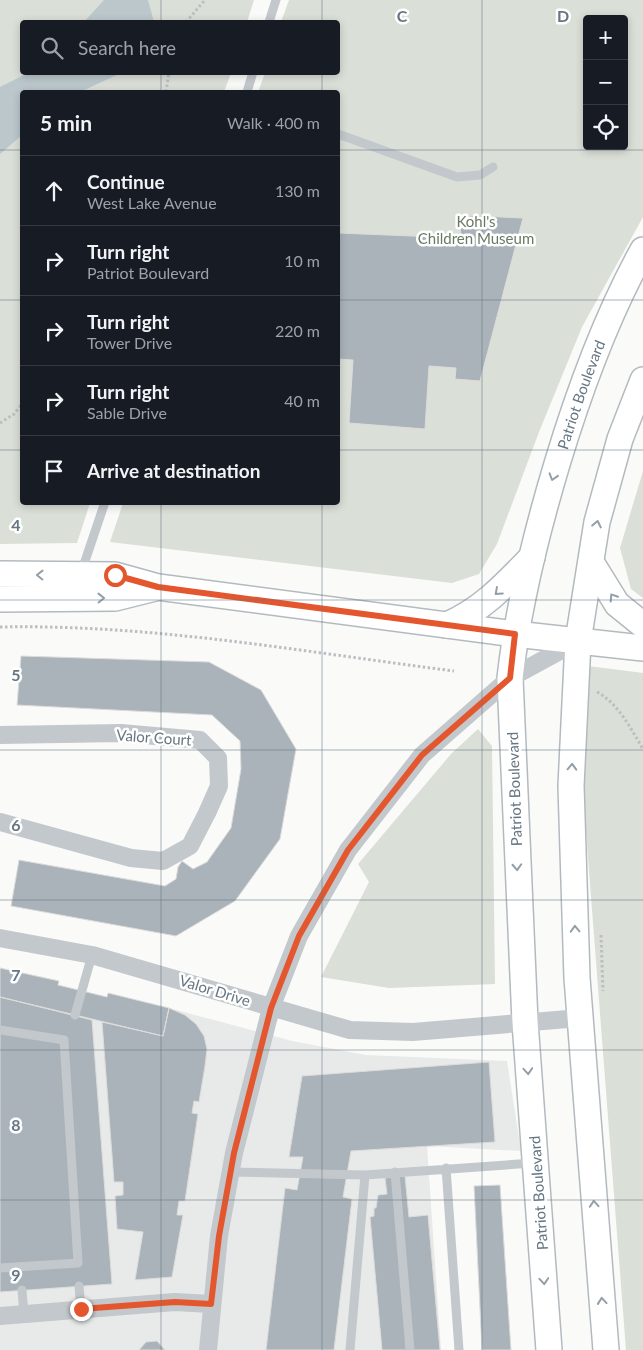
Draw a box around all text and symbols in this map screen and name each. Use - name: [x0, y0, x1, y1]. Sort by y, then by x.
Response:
- text: C: [397, 6, 408, 25]
- text: D: [557, 6, 569, 25]
- map controls: [583, 15, 628, 150]
- button: +: [583, 15, 628, 60]
- search box: [20, 20, 340, 75]
- icon: search: [38, 34, 66, 62]
- text: Search here: [78, 36, 176, 59]
- button: −: [583, 60, 628, 105]
- button: locate: [583, 105, 628, 150]
- text: 5 min: [40, 110, 92, 135]
- text: Walk · 400 m: [227, 113, 320, 132]
- text: Continue: [87, 170, 165, 193]
- icon: ahead: [40, 177, 68, 205]
- text: 130 m: [275, 181, 320, 200]
- text: West Lake Avenue: [87, 193, 217, 212]
- park label: Kohl's Children Museum: [418, 212, 534, 247]
- text: Turn right: [87, 240, 169, 263]
- icon: right: [40, 247, 68, 275]
- text: 10 m: [284, 251, 320, 270]
- text: Patriot Boulevard: [87, 263, 209, 282]
- text: Turn right: [87, 310, 169, 333]
- icon: right: [40, 317, 68, 345]
- text: 220 m: [275, 321, 320, 340]
- text: Tower Drive: [87, 333, 172, 352]
- street label: Patriot Boulevard: [553, 337, 608, 451]
- text: Turn right: [87, 380, 169, 403]
- icon: right: [40, 387, 68, 415]
- text: 40 m: [284, 391, 320, 410]
- text: Sable Drive: [87, 403, 167, 422]
- icon: arrive: [40, 457, 68, 485]
- text: Arrive at destination: [87, 459, 260, 482]
- one-way arrow: [549, 472, 559, 481]
- text: 4: [11, 515, 21, 534]
- one-way arrow: [592, 520, 602, 528]
- route start: [104, 564, 127, 587]
- one-way arrow: [36, 569, 44, 580]
- one-way arrow: [494, 586, 503, 595]
- one-way arrow: [98, 593, 105, 603]
- one-way arrow: [609, 594, 619, 603]
- text: 5: [11, 665, 21, 684]
- street label: Valor Court: [116, 725, 193, 749]
- street label: Patriot Boulevard: [503, 731, 525, 847]
- one-way arrow: [567, 763, 577, 770]
- text: 6: [11, 815, 21, 834]
- one-way arrow: [512, 863, 523, 871]
- one-way arrow: [570, 925, 581, 933]
- text: 7: [11, 965, 21, 984]
- street label: Valor Drive: [177, 971, 253, 1009]
- one-way arrow: [523, 1067, 534, 1075]
- text: 8: [11, 1115, 21, 1134]
- street label: Patriot Boulevard: [525, 1135, 551, 1251]
- one-way arrow: [589, 1199, 600, 1207]
- text: 9: [11, 1265, 21, 1284]
- one-way arrow: [538, 1278, 549, 1286]
- one-way arrow: [597, 1297, 608, 1305]
- route end: [70, 1298, 93, 1321]

